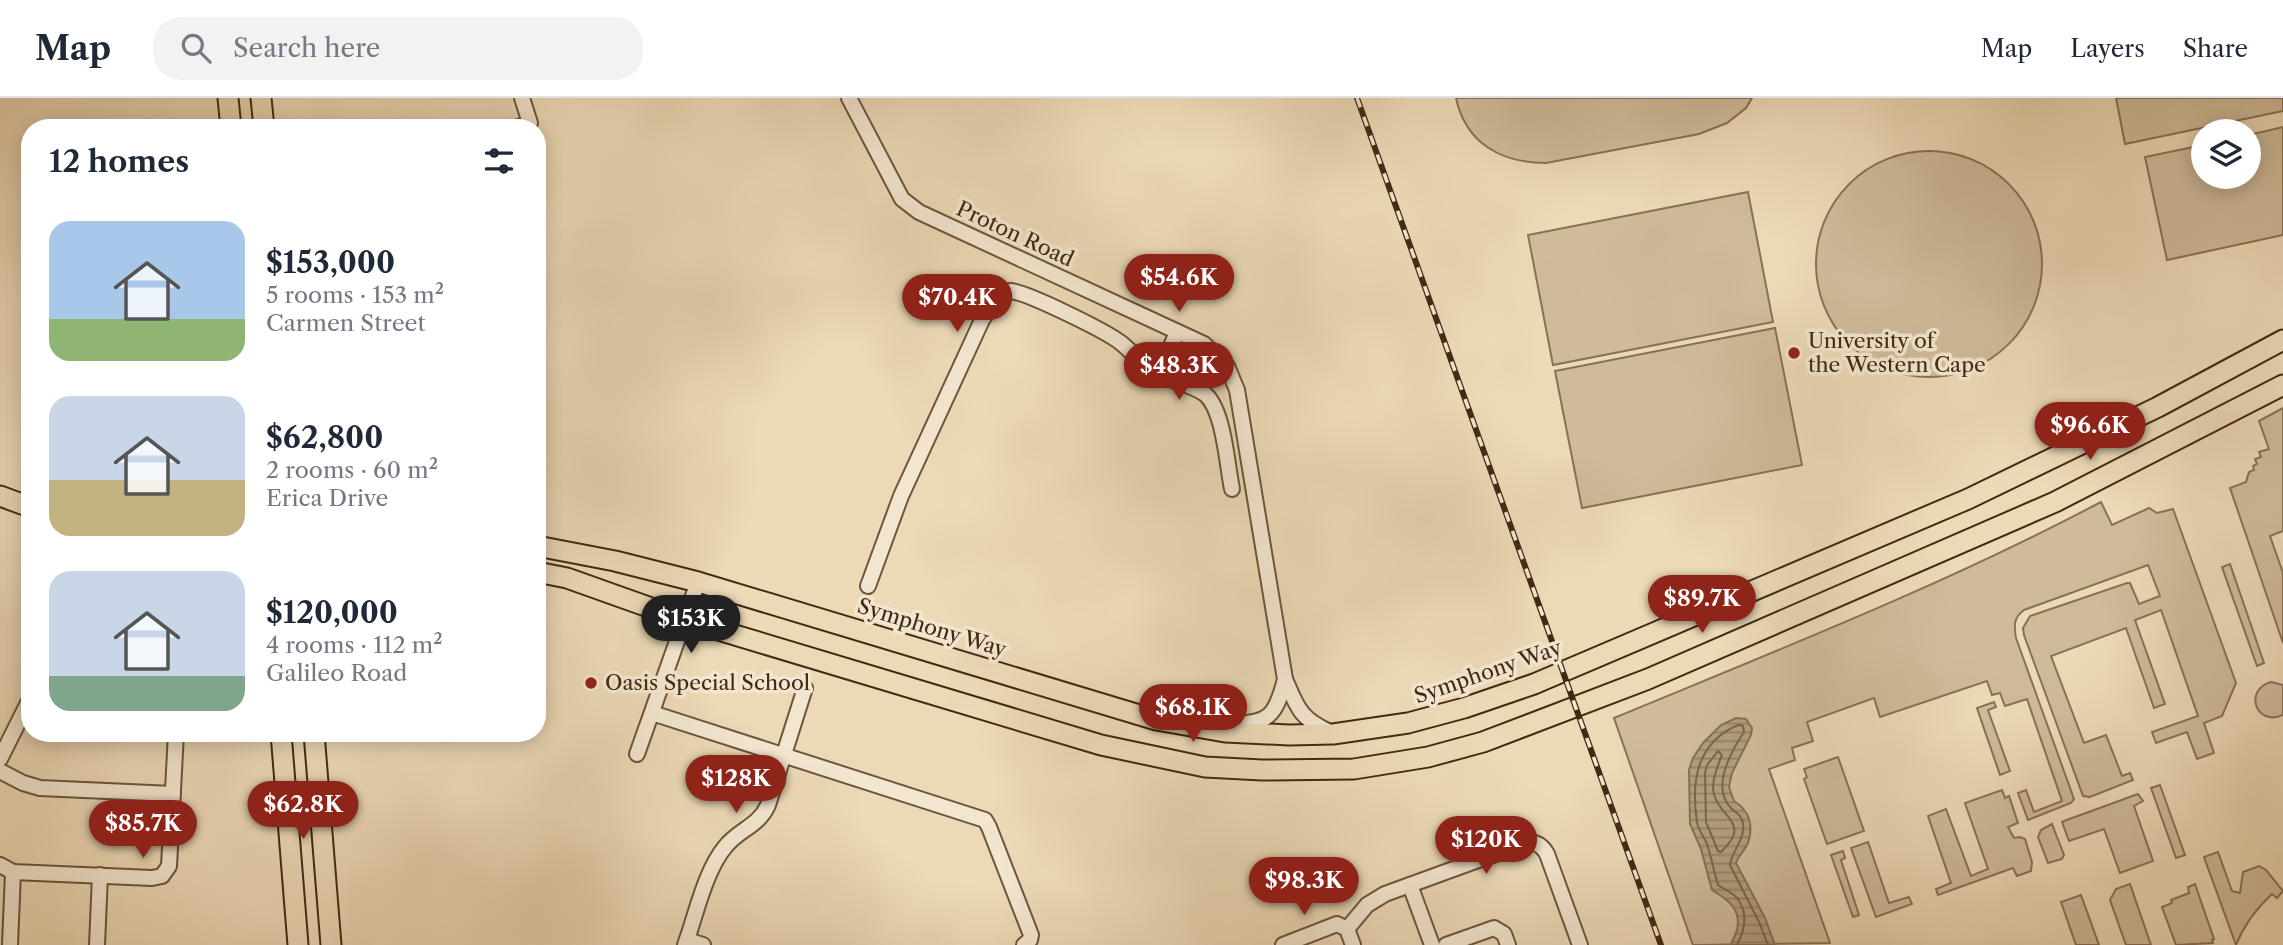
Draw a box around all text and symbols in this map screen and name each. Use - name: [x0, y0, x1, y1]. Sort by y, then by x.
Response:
- search box: [153, 17, 643, 80]
- text: Map: [35, 28, 111, 69]
- icon: search: [177, 29, 215, 67]
- text: Search here: [233, 32, 380, 64]
- text: Map: [1981, 34, 2032, 63]
- text: Layers: [2070, 34, 2145, 63]
- text: Share: [2183, 34, 2248, 63]
- map controls: [2191, 119, 2261, 189]
- button: layers: [2191, 119, 2261, 189]
- icon: filters: [480, 142, 518, 180]
- text: 12 homes: [49, 143, 189, 180]
- street label: Proton Road: [953, 196, 1078, 272]
- text: $153,000: [266, 244, 395, 281]
- icon: home: [105, 249, 189, 333]
- pin: $54.6K: [1122, 254, 1236, 314]
- text: $54.6K: [1140, 263, 1218, 291]
- pin: $70.4K: [900, 274, 1014, 334]
- text: 5 rooms · 153 m²: [266, 281, 444, 309]
- text: $70.4K: [918, 283, 996, 311]
- text: Carmen Street: [266, 309, 426, 337]
- place label: University of the Western Cape: [1808, 328, 1986, 377]
- pin: $48.3K: [1122, 342, 1236, 402]
- marker: University of the Western Cape: [1786, 345, 1802, 361]
- text: $48.3K: [1140, 351, 1218, 379]
- pin: $96.6K: [2033, 402, 2147, 462]
- text: $96.6K: [2051, 411, 2129, 439]
- text: $62,800: [266, 419, 383, 456]
- icon: home: [105, 424, 189, 508]
- text: 2 rooms · 60 m²: [266, 456, 438, 484]
- text: Erica Drive: [266, 484, 388, 512]
- pin: $89.7K: [1645, 575, 1759, 635]
- text: $89.7K: [1664, 584, 1740, 612]
- street label: Symphony Way: [855, 593, 1010, 662]
- text: $120,000: [266, 594, 398, 631]
- pin: $153K: [642, 596, 740, 655]
- icon: home: [105, 599, 189, 683]
- text: $153K: [657, 604, 725, 632]
- text: 4 rooms · 112 m²: [266, 631, 443, 659]
- street label: Symphony Way: [1411, 634, 1565, 708]
- text: Galileo Road: [266, 659, 407, 687]
- place label: Oasis Special School: [605, 670, 810, 695]
- marker: Oasis Special School: [583, 675, 599, 691]
- pin: $68.1K: [1136, 684, 1250, 744]
- text: $68.1K: [1155, 693, 1231, 721]
- pin: $128K: [687, 756, 785, 815]
- text: $128K: [701, 764, 771, 792]
- pin: $62.8K: [246, 782, 360, 841]
- text: $62.8K: [263, 790, 343, 818]
- pin: $85.7K: [86, 800, 200, 860]
- text: $85.7K: [105, 809, 181, 837]
- pin: $120K: [1437, 816, 1535, 876]
- text: $120K: [1451, 825, 1521, 853]
- pin: $98.3K: [1247, 858, 1361, 917]
- text: $98.3K: [1265, 866, 1343, 894]

